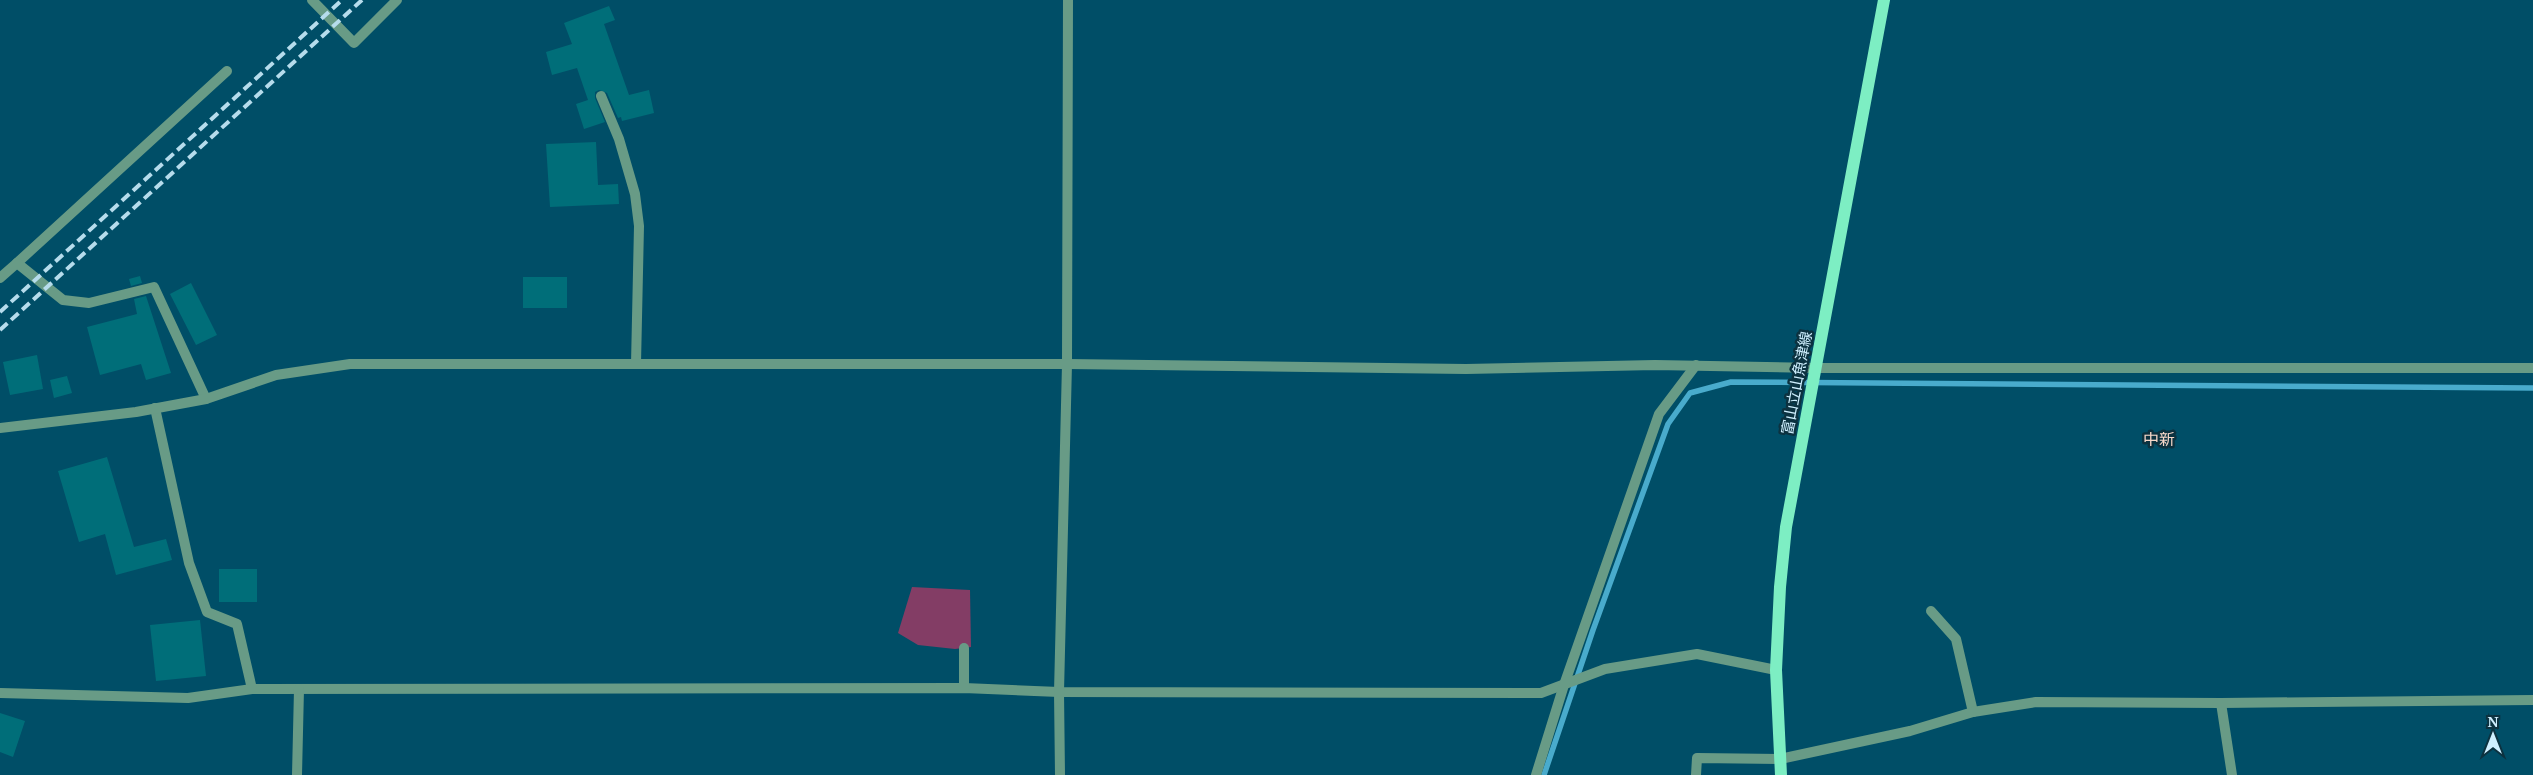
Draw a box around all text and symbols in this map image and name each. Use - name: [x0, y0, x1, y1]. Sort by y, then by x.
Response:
- street label: 富山立山魚津線: [1776, 329, 1816, 436]
- district label: 中新: [2143, 428, 2175, 450]
- north arrow: [2468, 710, 2518, 760]
- text: N: [2487, 712, 2499, 731]

